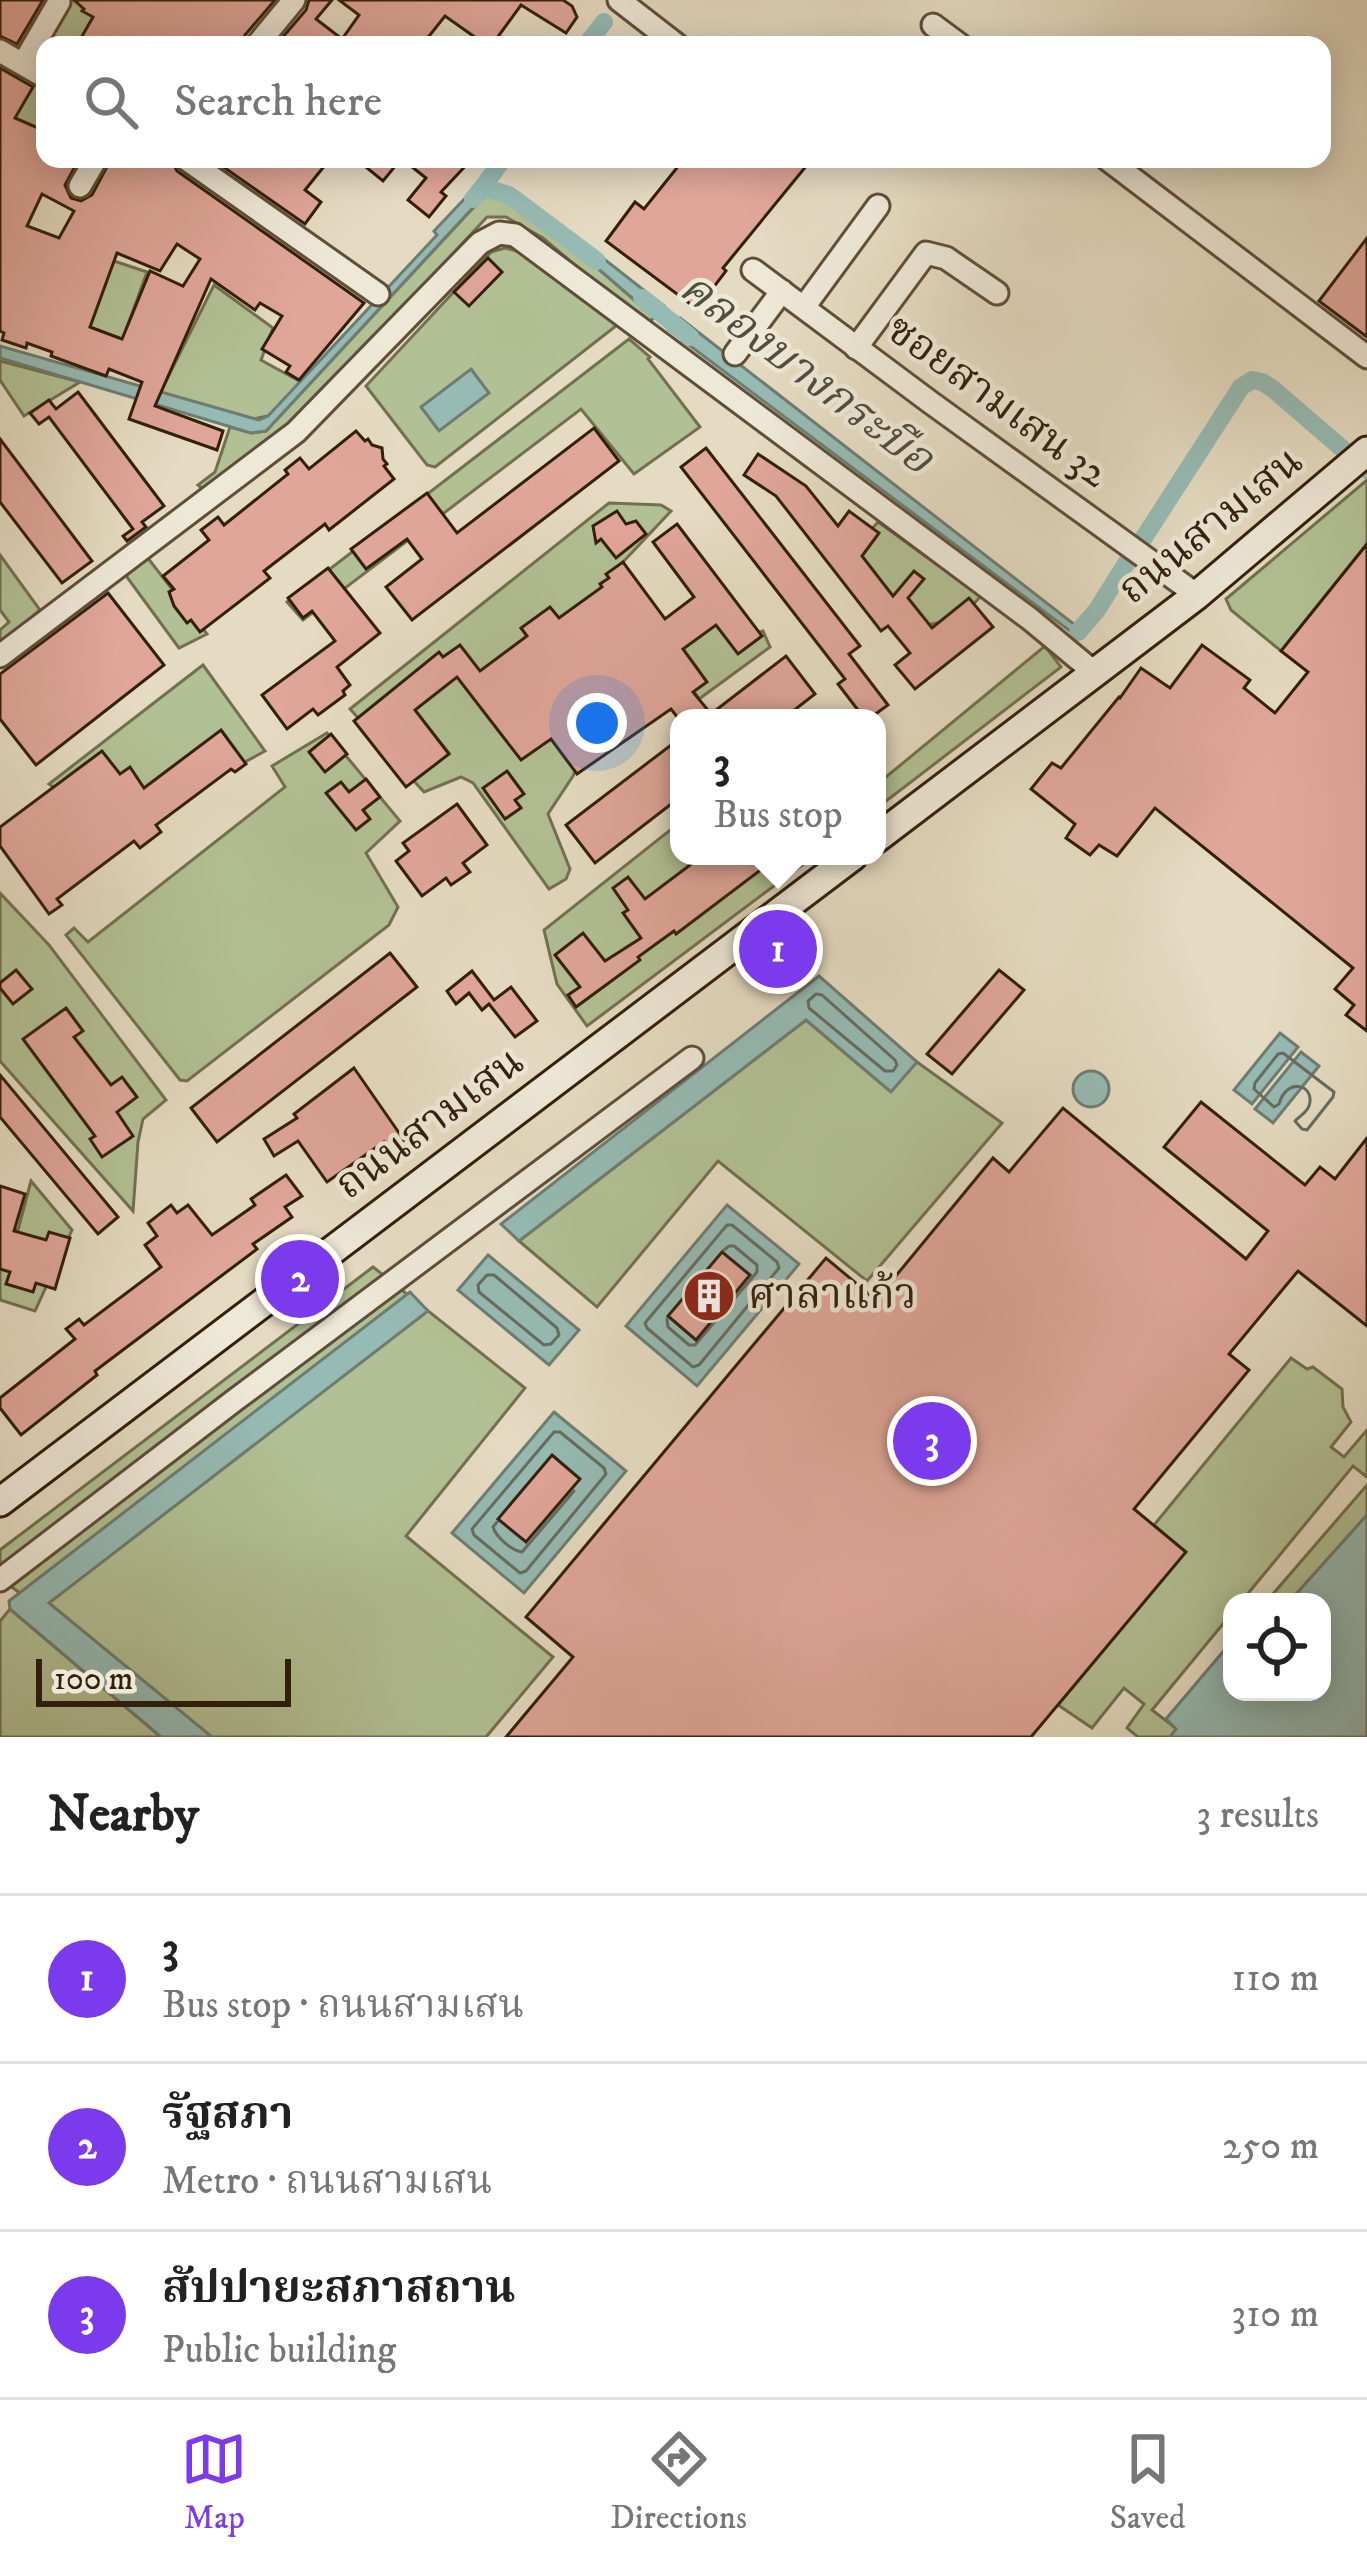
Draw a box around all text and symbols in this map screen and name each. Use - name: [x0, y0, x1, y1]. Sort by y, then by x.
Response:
- search box: [36, 36, 1331, 168]
- icon: search: [78, 69, 144, 135]
- text: Search here: [174, 74, 382, 130]
- water label: คลองบางกระบือ: [668, 261, 945, 489]
- street label: ซอยสามเสน 32: [876, 304, 1119, 500]
- street label: ถนนสามเสน: [1108, 436, 1314, 616]
- your location: [567, 693, 627, 753]
- popup: [670, 709, 886, 865]
- text: 3: [714, 735, 730, 791]
- text: Bus stop: [714, 791, 842, 840]
- pin: 1: [739, 904, 817, 994]
- street label: ถนนสามเสน: [325, 1036, 535, 1212]
- pin: 2: [261, 1234, 339, 1324]
- building icon: ศาลาแก้ว: [681, 1268, 737, 1324]
- place label: ศาลาแก้ว: [748, 1270, 917, 1322]
- pin: 3: [893, 1396, 971, 1486]
- map controls: [1223, 1593, 1331, 1701]
- button: locate: [1223, 1593, 1331, 1701]
- scale bar: [36, 1653, 291, 1706]
- text: 100 m: [54, 1659, 133, 1700]
- text: Nearby: [48, 1783, 199, 1847]
- text: 3 results: [1196, 1791, 1319, 1840]
- text: 3: [162, 1920, 179, 1976]
- text: 1: [80, 1954, 94, 2003]
- text: 110 m: [1232, 1954, 1319, 2003]
- text: Bus stop · ถนนสามเสน: [162, 1981, 524, 2030]
- text: รัฐสภา: [162, 2087, 293, 2143]
- text: 2: [77, 2122, 97, 2171]
- text: 250 m: [1222, 2122, 1319, 2171]
- text: Metro · ถนนสามเสน: [162, 2157, 492, 2206]
- text: สัปปายะสภาสถาน: [162, 2261, 516, 2317]
- text: 3: [80, 2290, 94, 2339]
- text: 310 m: [1232, 2290, 1319, 2339]
- text: Public building: [162, 2326, 396, 2375]
- tab: Map: [181, 2426, 247, 2539]
- tab: Directions: [610, 2426, 747, 2539]
- tab: Saved: [1110, 2426, 1186, 2539]

